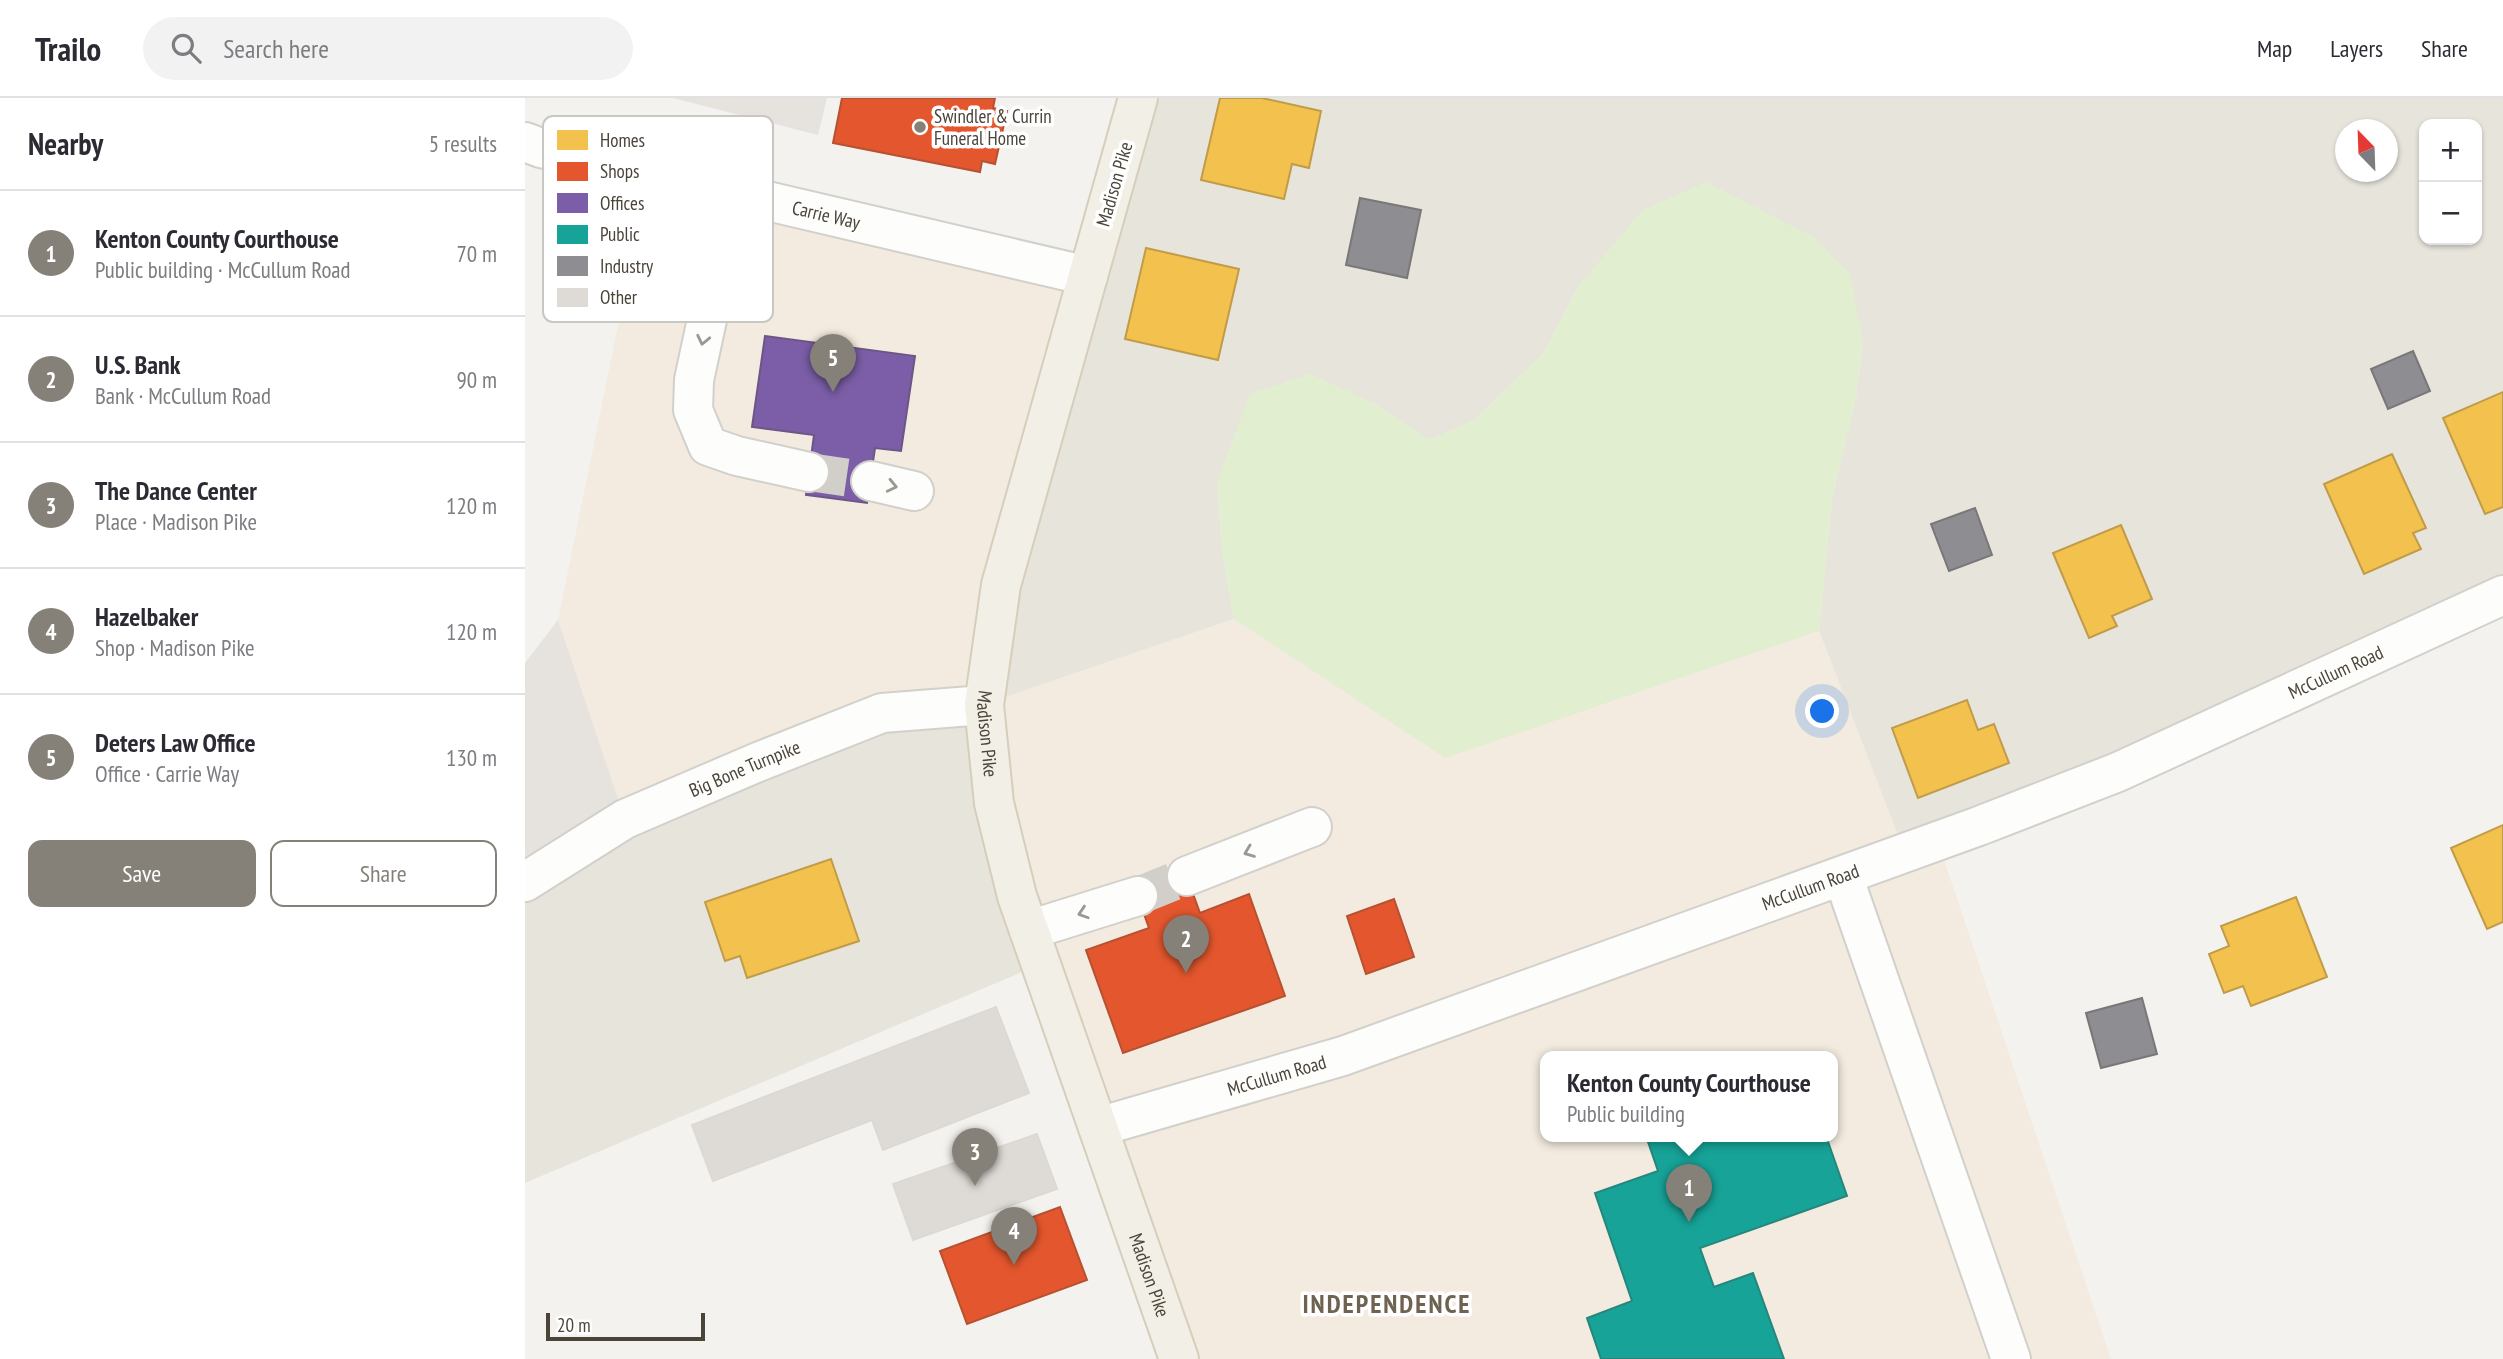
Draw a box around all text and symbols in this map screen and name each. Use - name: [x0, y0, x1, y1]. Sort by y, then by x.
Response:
- search box: [143, 17, 633, 80]
- text: Trailo: [35, 27, 101, 70]
- icon: search: [167, 29, 205, 67]
- text: Search here: [223, 32, 329, 65]
- text: Map: [2257, 33, 2292, 64]
- text: Layers: [2330, 33, 2383, 64]
- text: Share: [2421, 33, 2468, 64]
- place label: Swindler & Currin Funeral Home: [934, 104, 1052, 150]
- legend: [543, 116, 773, 322]
- marker: Swindler & Currin Funeral Home: [912, 119, 928, 135]
- north arrow: [2335, 119, 2398, 182]
- map controls: [2419, 119, 2482, 245]
- button: +: [2419, 119, 2482, 182]
- text: Nearby: [28, 124, 103, 163]
- text: Homes: [600, 128, 645, 152]
- text: 5 results: [429, 129, 497, 158]
- street label: Madison Pike: [1091, 139, 1138, 229]
- text: Shops: [600, 159, 639, 183]
- button: −: [2419, 182, 2482, 245]
- text: Offices: [600, 191, 644, 215]
- street label: Carrie Way: [790, 195, 863, 234]
- text: Kenton County Courthouse: [95, 222, 339, 255]
- text: Public: [600, 222, 640, 246]
- text: 1: [46, 239, 57, 268]
- text: 70 m: [456, 239, 497, 268]
- text: Industry: [600, 254, 654, 278]
- text: Public building · McCullum Road: [95, 255, 350, 284]
- text: Other: [600, 285, 638, 309]
- one-way arrow: [696, 334, 711, 346]
- pin: 5: [810, 334, 856, 392]
- text: U.S. Bank: [95, 348, 180, 381]
- text: 2: [46, 365, 57, 394]
- text: 90 m: [456, 365, 497, 394]
- text: Bank · McCullum Road: [95, 381, 271, 410]
- text: The Dance Center: [95, 474, 257, 507]
- one-way arrow: [886, 478, 898, 493]
- text: 3: [46, 491, 57, 520]
- text: 120 m: [446, 491, 497, 520]
- text: Place · Madison Pike: [95, 507, 257, 536]
- text: Hazelbaker: [95, 600, 198, 633]
- text: 4: [46, 617, 57, 646]
- text: 120 m: [446, 617, 497, 646]
- text: Shop · Madison Pike: [95, 633, 255, 662]
- street label: McCullum Road: [2284, 640, 2387, 704]
- street label: Madison Pike: [972, 689, 1003, 778]
- your location: [1805, 694, 1839, 728]
- text: Deters Law Office: [95, 726, 256, 759]
- street label: Big Bone Turnpike: [685, 735, 804, 802]
- text: 5: [46, 743, 57, 772]
- text: 130 m: [446, 743, 497, 772]
- text: Office · Carrie Way: [95, 759, 239, 788]
- button: Save: [28, 840, 256, 907]
- button: Share: [270, 840, 497, 907]
- one-way arrow: [1244, 843, 1256, 857]
- street label: McCullum Road: [1758, 858, 1862, 916]
- one-way arrow: [1078, 905, 1090, 919]
- pin: 2: [1163, 915, 1209, 973]
- street label: McCullum Road: [1225, 1050, 1329, 1101]
- popup: [1540, 1051, 1838, 1142]
- text: Kenton County Courthouse: [1567, 1066, 1811, 1099]
- text: Public building: [1567, 1099, 1685, 1128]
- pin: 3: [952, 1128, 998, 1186]
- pin: 1: [1666, 1164, 1712, 1222]
- pin: 4: [991, 1207, 1037, 1265]
- street label: Madison Pike: [1124, 1230, 1175, 1320]
- district label: INDEPENDENCE: [1302, 1287, 1472, 1320]
- scale bar: [546, 1310, 705, 1342]
- text: 20 m: [557, 1313, 591, 1337]

